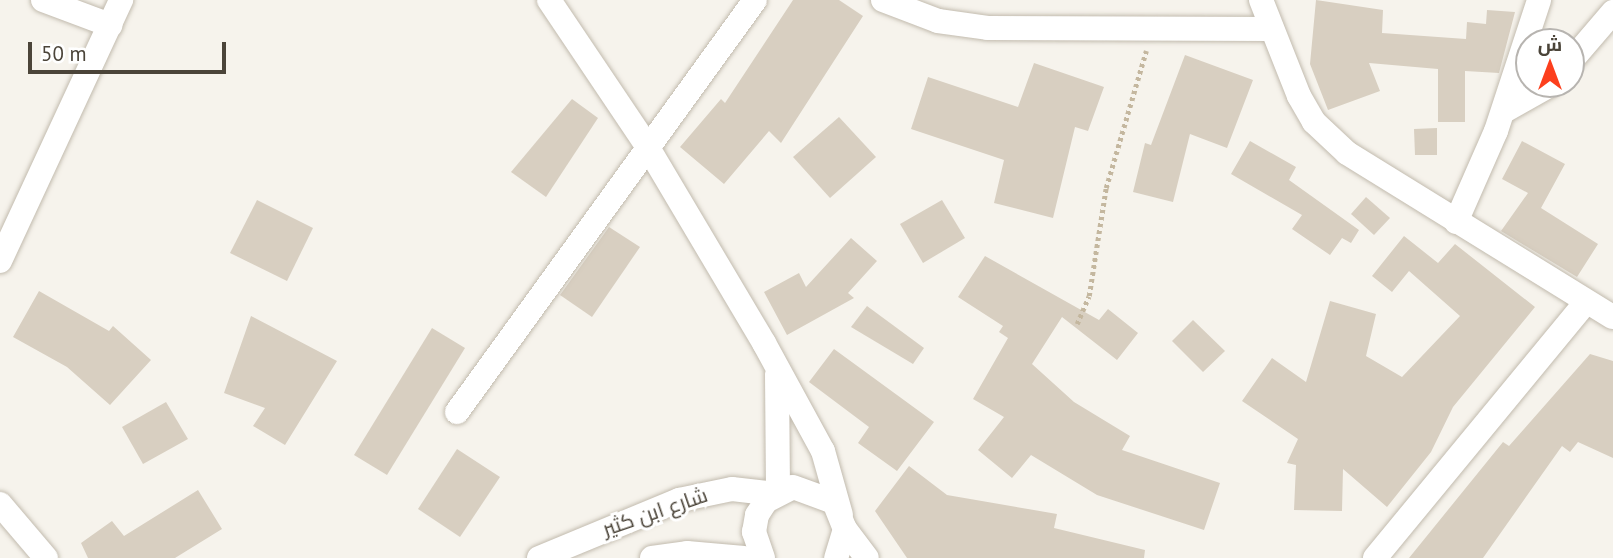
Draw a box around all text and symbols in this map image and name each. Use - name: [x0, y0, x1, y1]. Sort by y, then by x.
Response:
- scale bar: [32, 28, 229, 72]
- north arrow: [1515, 28, 1585, 98]
- text: ش: [1538, 32, 1562, 56]
- text: 50 m: [41, 40, 87, 67]
- street label: شارع ابن كثير: [599, 482, 711, 542]

